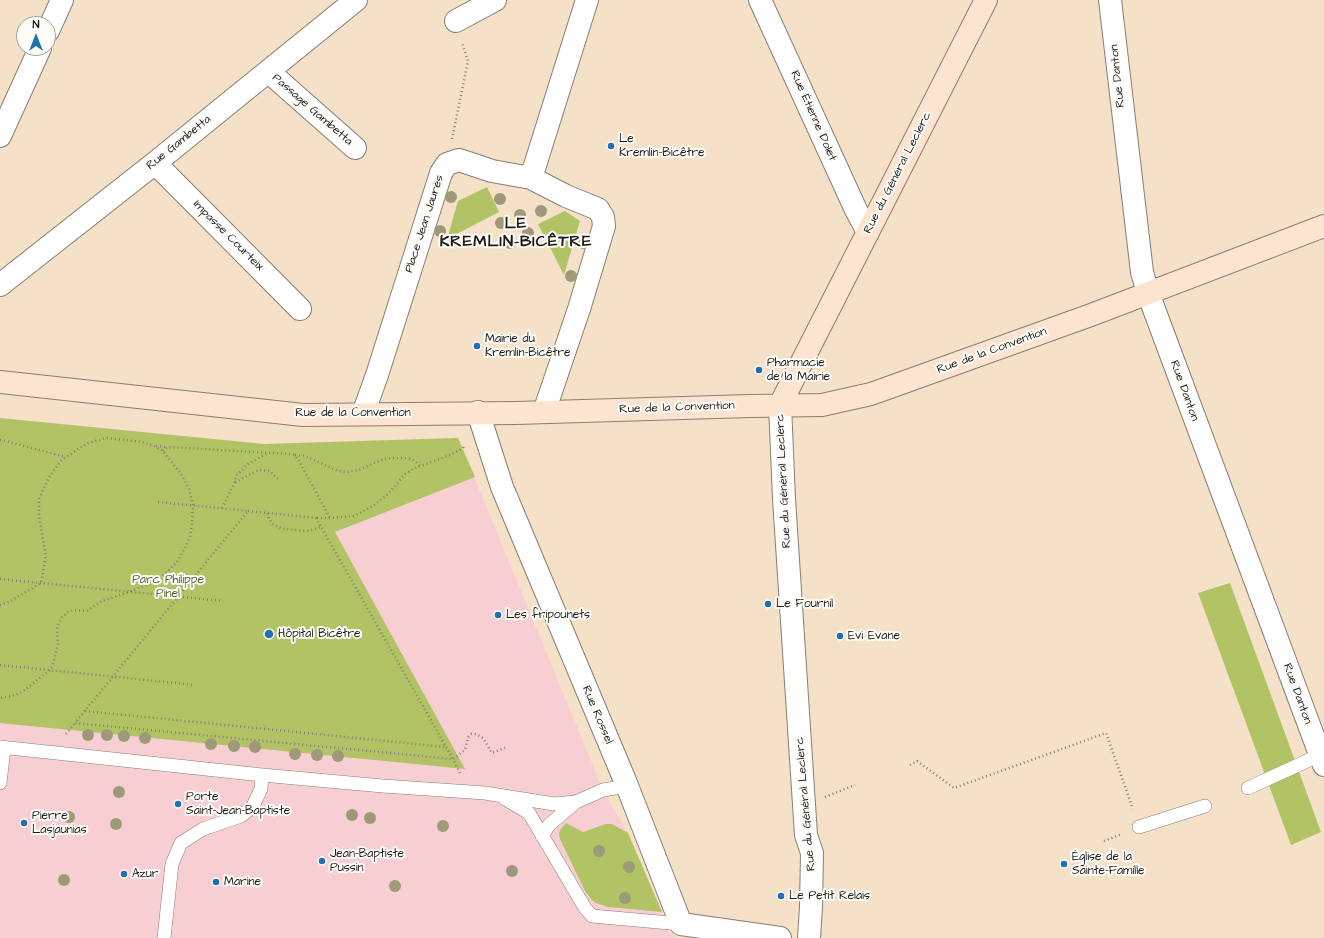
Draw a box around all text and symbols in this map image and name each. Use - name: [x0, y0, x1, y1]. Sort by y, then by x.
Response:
- north arrow: [16, 16, 56, 56]
- text: N: [33, 17, 39, 32]
- street label: Rue Danton: [1108, 44, 1128, 108]
- street label: Rue Étienne Dolet: [787, 69, 839, 163]
- street label: Passage Gambetta: [269, 71, 355, 149]
- street label: Rue du Général Leclerc: [861, 110, 935, 236]
- street label: Rue Gambetta: [144, 113, 214, 173]
- place label: Le Kremlin-Bicêtre: [619, 132, 705, 160]
- marker: Le Kremlin-Bicêtre: [606, 141, 616, 151]
- street label: Place Jean Jaurès: [402, 173, 448, 275]
- street label: Impasse Courteix: [190, 198, 266, 274]
- district label: LE KREMLIN-BICÊTRE: [440, 215, 592, 253]
- street label: Rue de la Convention: [935, 324, 1049, 378]
- place label: Mairie du Kremlin-Bicêtre: [485, 332, 571, 360]
- marker: Mairie du Kremlin-Bicêtre: [472, 341, 482, 351]
- place label: Pharmacie de la Mairie: [767, 356, 830, 384]
- street label: Rue Danton: [1166, 359, 1202, 423]
- marker: Pharmacie de la Mairie: [754, 365, 764, 375]
- street label: Rue de la Convention: [619, 399, 735, 417]
- street label: Rue de la Convention: [295, 406, 411, 420]
- street label: Rue du Général Leclerc: [773, 413, 795, 549]
- park label: Parc Philippe Pinel: [132, 573, 204, 601]
- place label: Le Fournil: [776, 597, 833, 611]
- marker: Le Fournil: [763, 599, 773, 609]
- place label: Les fripounets: [506, 608, 590, 622]
- marker: Les fripounets: [493, 610, 503, 620]
- place label: Hôpital Bicêtre: [278, 627, 361, 641]
- marker: Hôpital Bicêtre: [263, 628, 275, 640]
- place label: Evi Evane: [848, 629, 900, 643]
- marker: Evi Evane: [835, 631, 845, 641]
- street label: Rue Danton: [1279, 662, 1315, 726]
- street label: Rue Rossel: [578, 684, 616, 746]
- street label: Rue du Général Leclerc: [793, 736, 819, 872]
- place label: Porte Saint-Jean-Baptiste: [186, 790, 290, 818]
- marker: Porte Saint-Jean-Baptiste: [173, 799, 183, 809]
- place label: Pierre Lasjaunias: [32, 809, 87, 837]
- marker: Pierre Lasjaunias: [19, 818, 29, 828]
- place label: Jean-Baptiste Pussin: [330, 847, 404, 875]
- place label: Église de la Sainte-Famille: [1072, 850, 1145, 878]
- marker: Jean-Baptiste Pussin: [317, 856, 327, 866]
- marker: Église de la Sainte-Famille: [1059, 859, 1069, 869]
- place label: Azur: [132, 867, 158, 881]
- marker: Azur: [119, 869, 129, 879]
- place label: Marine: [224, 875, 261, 889]
- marker: Marine: [211, 877, 221, 887]
- place label: Le Petit Relais: [789, 889, 870, 903]
- marker: Le Petit Relais: [776, 891, 786, 901]

